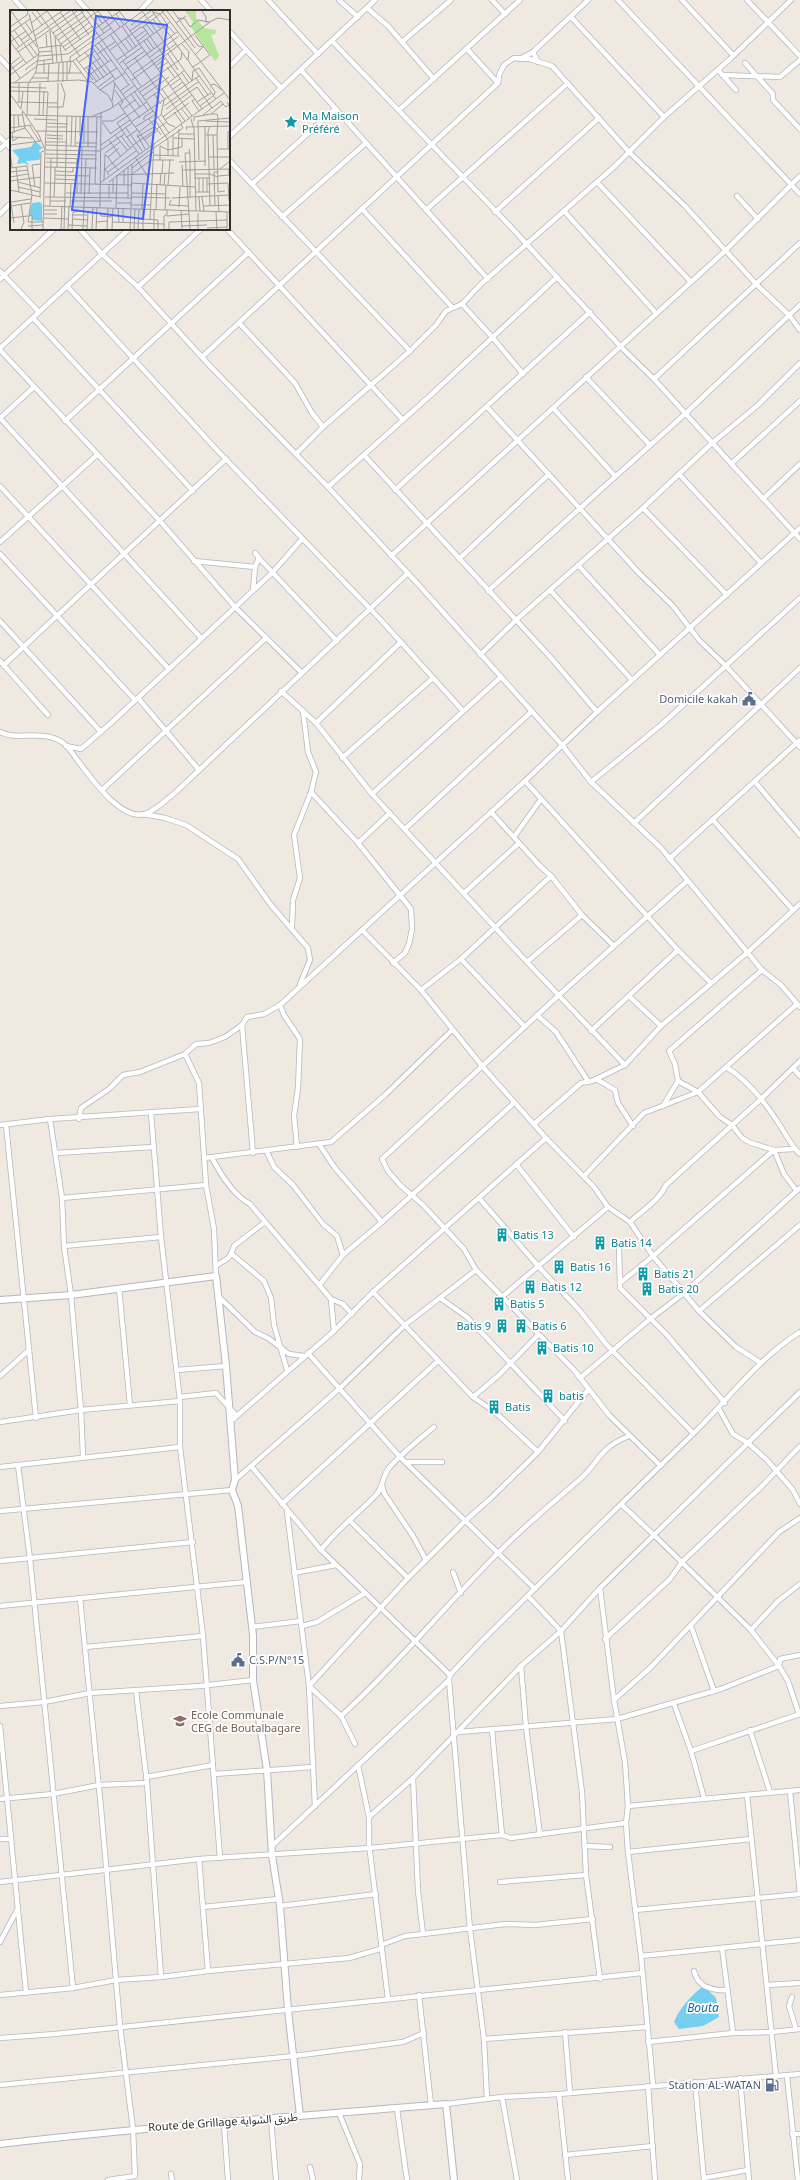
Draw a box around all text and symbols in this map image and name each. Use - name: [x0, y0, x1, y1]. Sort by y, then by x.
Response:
- inset map: [10, 10, 230, 230]
- place label: Ma Maison Préféré: [302, 108, 359, 136]
- place icon: Ma Maison Préféré: [283, 114, 299, 130]
- place label: Domicile kakah: [659, 691, 738, 706]
- public building icon: Domicile kakah: [741, 691, 757, 707]
- building icon: Batis 13: [494, 1227, 510, 1243]
- place label: Batis 13: [513, 1227, 554, 1242]
- building icon: Batis 14: [592, 1235, 608, 1251]
- place label: Batis 14: [611, 1235, 653, 1250]
- building icon: Batis 16: [551, 1259, 567, 1275]
- place label: Batis 16: [570, 1259, 611, 1274]
- building icon: Batis 21: [635, 1266, 651, 1282]
- place label: Batis 21: [654, 1266, 695, 1281]
- building icon: Batis 12: [522, 1279, 538, 1295]
- place label: Batis 12: [541, 1279, 582, 1294]
- building icon: Batis 20: [639, 1281, 655, 1297]
- place label: Batis 20: [658, 1281, 699, 1296]
- building icon: Batis 5: [491, 1296, 507, 1312]
- place label: Batis 5: [510, 1296, 545, 1311]
- place label: Batis 9: [456, 1318, 491, 1333]
- building icon: Batis 9: [494, 1318, 510, 1334]
- building icon: Batis 6: [513, 1318, 529, 1334]
- place label: Batis 6: [532, 1318, 567, 1333]
- building icon: Batis 10: [534, 1340, 550, 1356]
- place label: Batis 10: [553, 1340, 594, 1355]
- building icon: batis: [540, 1388, 556, 1404]
- place label: batis: [559, 1388, 584, 1403]
- building icon: Batis: [486, 1399, 502, 1415]
- place label: Batis: [505, 1399, 530, 1414]
- public building icon: C.S.P/N°15: [230, 1652, 246, 1668]
- place label: C.S.P/N°15: [249, 1652, 304, 1667]
- place label: Ecole Communale CEG de Boutalbagare: [191, 1707, 301, 1735]
- school or university icon: Ecole Communale CEG de Boutalbagare: [172, 1713, 188, 1729]
- water label: Bouta: [687, 1999, 719, 2016]
- place label: Station AL-WATAN: [669, 2077, 761, 2092]
- fuel station icon: Station AL-WATAN: [764, 2077, 780, 2093]
- street label: Route de Grillage طريق الشواية: [148, 2109, 298, 2134]

